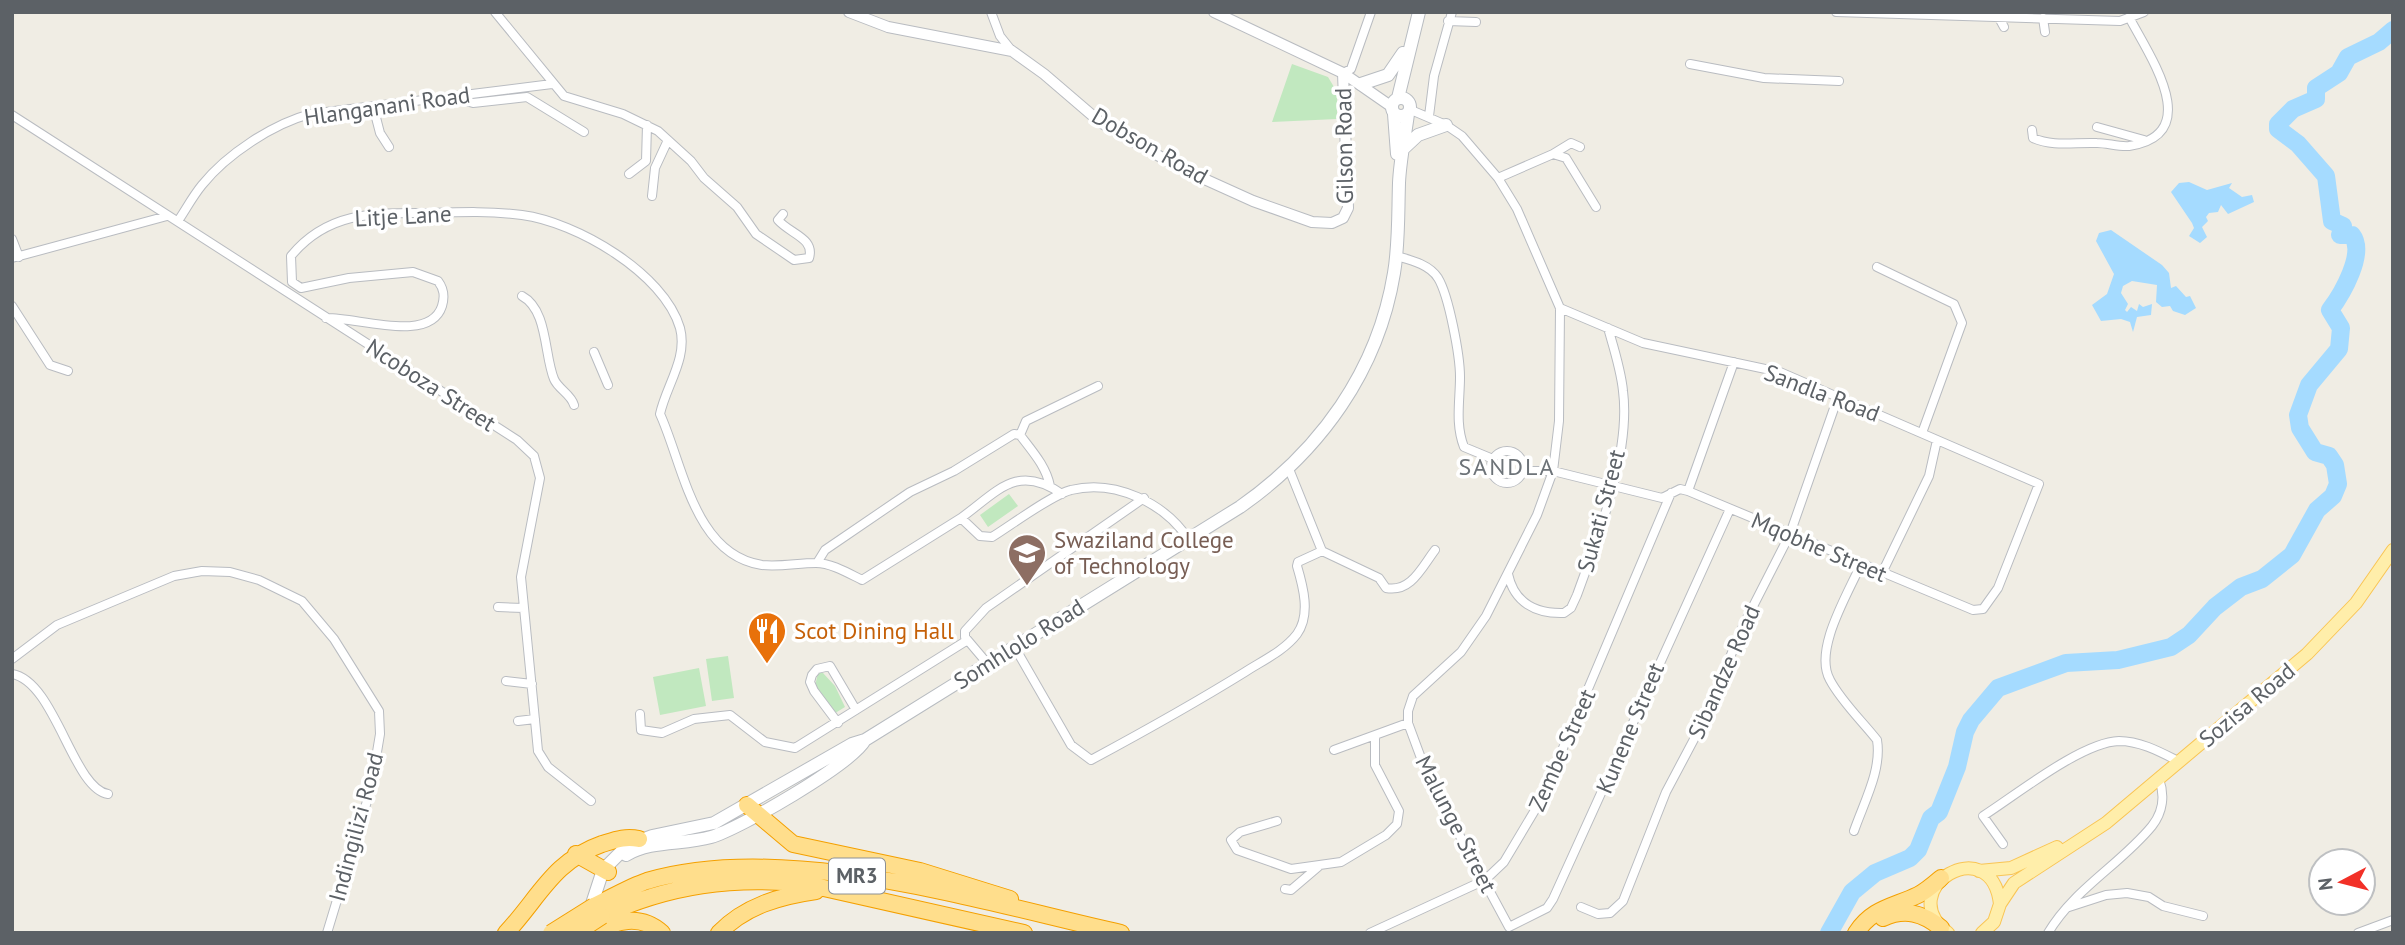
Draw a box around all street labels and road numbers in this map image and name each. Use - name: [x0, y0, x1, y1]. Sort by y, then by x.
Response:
- street label: Hlanganani Road: [302, 79, 472, 132]
- street label: Gilson Road: [1328, 88, 1359, 204]
- street label: Dobson Road: [1087, 101, 1213, 190]
- street label: Litje Lane: [354, 198, 452, 233]
- street label: Ncoboza Street: [361, 332, 502, 437]
- street label: Sandla Road: [1760, 357, 1884, 428]
- street label: Sukati Street: [1570, 446, 1631, 575]
- street label: Mqobhe Street: [1747, 505, 1892, 588]
- street label: Somhlolo Road: [948, 592, 1089, 695]
- street label: Sibandze Road: [1681, 600, 1766, 743]
- street label: Sozisa Road: [2193, 656, 2301, 753]
- street label: Kunene Street: [1589, 658, 1670, 798]
- street label: Zembe Street: [1522, 684, 1601, 815]
- street label: Indingilizi Road: [322, 749, 389, 905]
- street label: Malunge Street: [1409, 750, 1504, 897]
- road number: MR3: [829, 858, 885, 894]

